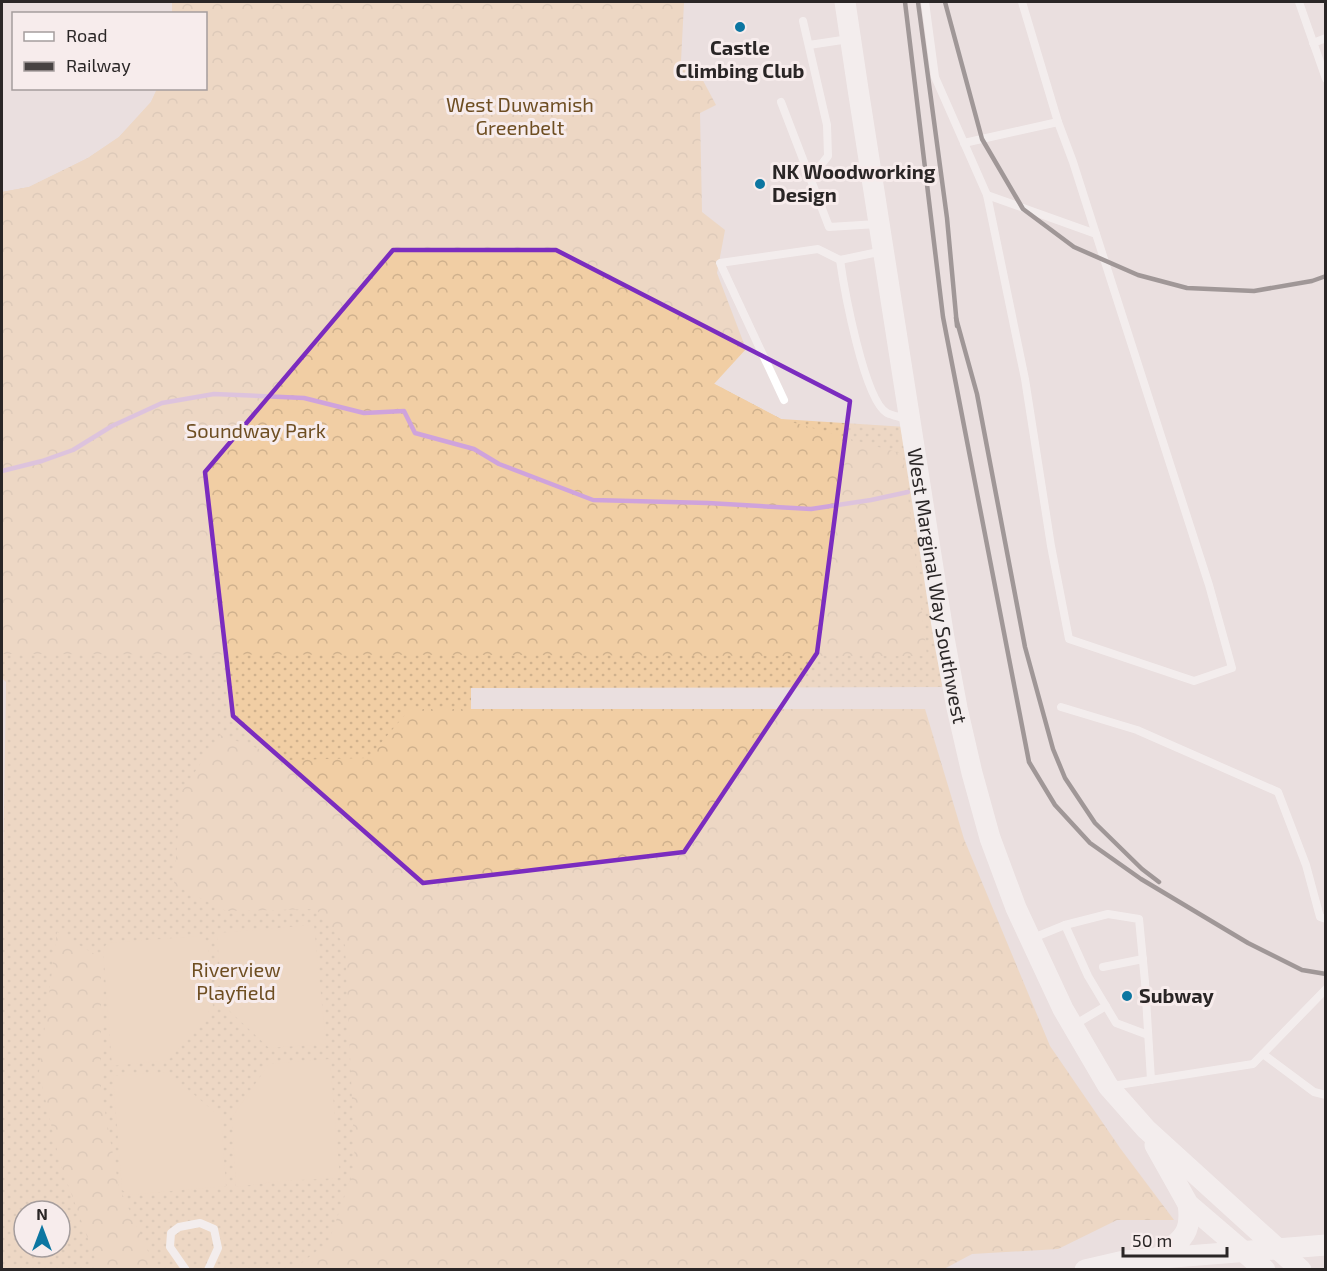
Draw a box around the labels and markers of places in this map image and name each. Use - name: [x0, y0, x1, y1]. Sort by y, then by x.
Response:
- marker: Castle Climbing Club: [733, 20, 747, 34]
- place label: Castle Climbing Club: [676, 35, 805, 82]
- place label: NK Woodworking Design: [772, 159, 936, 206]
- marker: NK Woodworking Design: [753, 177, 767, 191]
- place label: Subway: [1139, 983, 1215, 1008]
- marker: Subway: [1120, 989, 1134, 1003]

